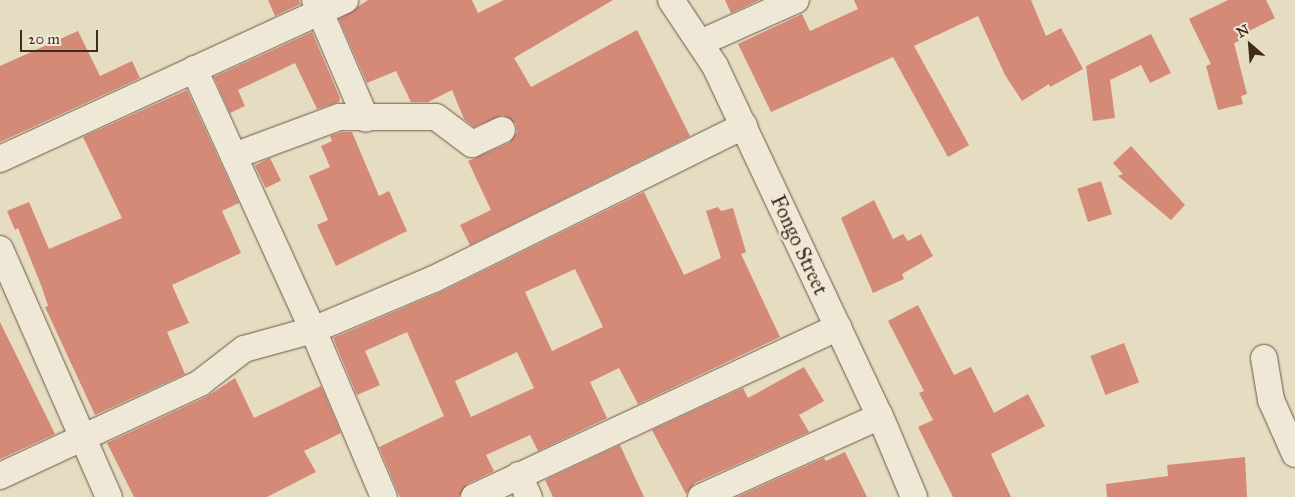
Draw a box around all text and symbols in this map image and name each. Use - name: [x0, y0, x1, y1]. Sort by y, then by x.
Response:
- scale bar: [22, 20, 100, 52]
- north arrow: [1225, 20, 1275, 70]
- text: N: [1234, 21, 1252, 41]
- text: 20 m: [28, 30, 60, 48]
- street label: Fongo Street: [765, 191, 833, 299]

